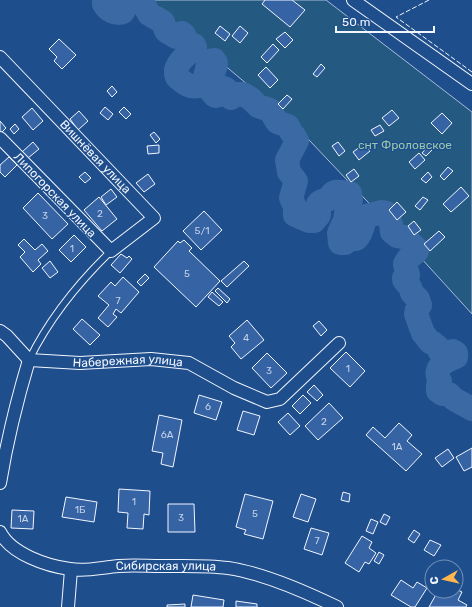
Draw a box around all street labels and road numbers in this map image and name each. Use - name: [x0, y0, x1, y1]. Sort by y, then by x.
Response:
- street label: Вишнёвая улица: [57, 117, 134, 196]
- street label: Липогорская улица: [11, 150, 99, 240]
- street label: Набережная улица: [72, 352, 184, 370]
- street label: Сибирская улица: [115, 559, 217, 574]

